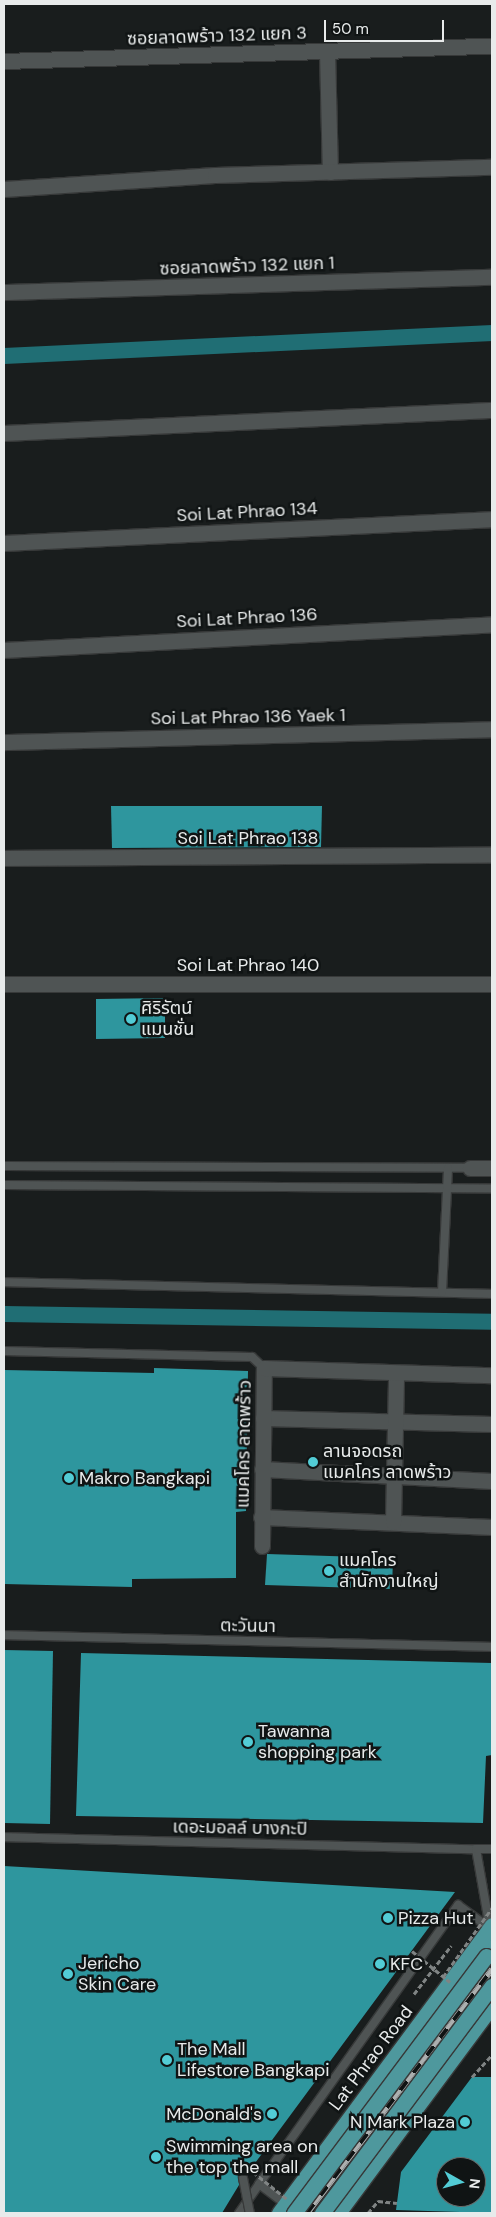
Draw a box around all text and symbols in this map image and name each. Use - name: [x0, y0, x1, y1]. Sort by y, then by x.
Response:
- scale bar: [326, 10, 446, 42]
- text: 50 m: [332, 19, 369, 39]
- street label: ซอยลาดพร้าว 132 แยก 3: [127, 22, 307, 50]
- street label: ซอยลาดพร้าว 132 แยก 1: [159, 252, 335, 280]
- street label: Soi Lat Phrao 134: [176, 498, 318, 526]
- street label: Soi Lat Phrao 136: [176, 604, 318, 632]
- street label: Soi Lat Phrao 136 Yaek 1: [150, 705, 346, 729]
- street label: Soi Lat Phrao 138: [178, 827, 318, 849]
- street label: Soi Lat Phrao 140: [177, 954, 319, 976]
- place label: ศิริรัตน์ แมนชั่น: [141, 998, 194, 1040]
- marker: ศิริรัตน์ แมนชั่น: [125, 1013, 137, 1025]
- street label: แมคโคร ลาดพร้าว: [232, 1380, 256, 1508]
- place label: ลานจอดรถ แมคโคร ลาดพร้าว: [323, 1441, 451, 1484]
- marker: ลานจอดรถ แมคโคร ลาดพร้าว: [307, 1456, 319, 1468]
- place label: Makro Bangkapi: [79, 1467, 210, 1489]
- marker: Makro Bangkapi: [63, 1472, 75, 1484]
- place label: แมคโคร สำนักงานใหญ่: [339, 1550, 439, 1592]
- marker: แมคโคร สำนักงานใหญ่: [323, 1565, 335, 1577]
- street label: ตะวันนา: [220, 1615, 276, 1637]
- place label: Tawanna shopping park: [258, 1721, 377, 1764]
- marker: Tawanna shopping park: [242, 1736, 254, 1748]
- street label: เดอะมอลล์ บางกะปิ: [172, 1816, 308, 1840]
- place label: Pizza Hut: [398, 1907, 473, 1929]
- marker: Pizza Hut: [382, 1912, 394, 1924]
- place label: Jericho Skin Care: [78, 1953, 156, 1996]
- place label: KFC: [390, 1953, 423, 1975]
- marker: KFC: [374, 1958, 386, 1970]
- marker: Jericho Skin Care: [62, 1968, 74, 1980]
- street label: Lat Phrao Road: [325, 2001, 417, 2115]
- place label: The Mall Lifestore Bangkapi: [177, 2039, 330, 2082]
- marker: The Mall Lifestore Bangkapi: [161, 2054, 173, 2066]
- place label: McDonald's: [166, 2103, 262, 2125]
- marker: McDonald's: [266, 2108, 278, 2120]
- place label: N Mark Plaza: [350, 2111, 455, 2133]
- marker: N Mark Plaza: [459, 2116, 471, 2128]
- place label: Swimming area on the top the mall: [166, 2136, 318, 2178]
- marker: Swimming area on the top the mall: [150, 2151, 162, 2163]
- north arrow: [436, 2157, 486, 2207]
- text: N: [465, 2178, 484, 2190]

